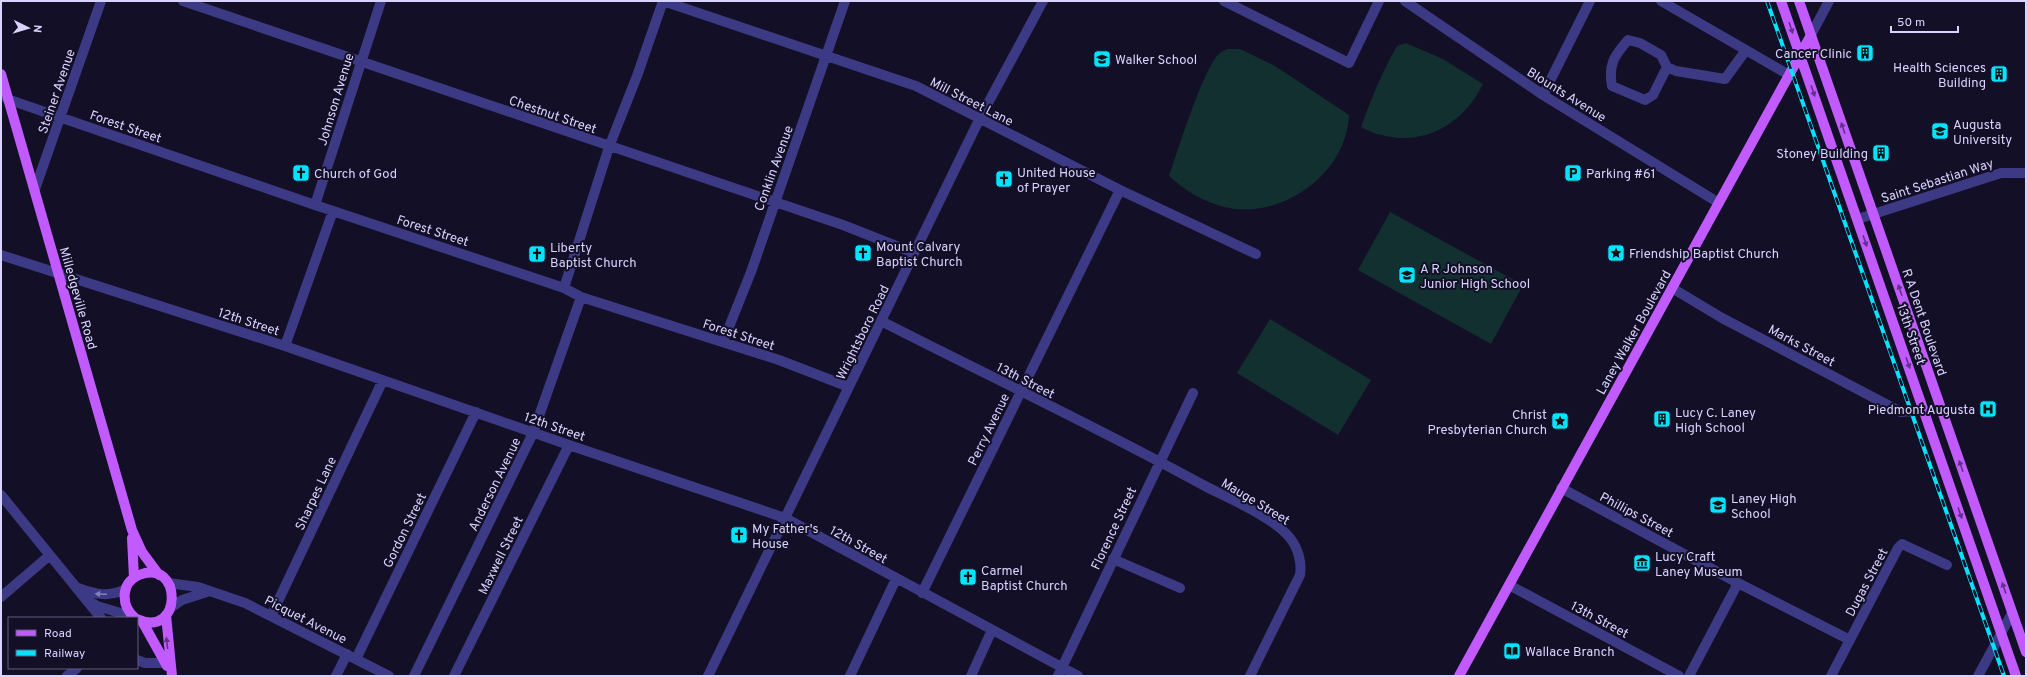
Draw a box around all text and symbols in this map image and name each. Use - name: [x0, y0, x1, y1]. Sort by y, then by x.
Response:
- north arrow: [8, 8, 48, 48]
- scale bar: [1891, 8, 1958, 34]
- text: 50 m: [1897, 15, 1925, 31]
- one-way arrow: [1788, 22, 1794, 34]
- text: N: [30, 24, 44, 33]
- building icon: Cancer Clinic: [1855, 43, 1875, 63]
- street label: Steiner Avenue: [36, 47, 80, 136]
- place label: Cancer Clinic: [1775, 47, 1852, 63]
- school or university icon: Walker School: [1092, 49, 1112, 69]
- street label: Johnson Avenue: [315, 52, 359, 148]
- place label: Walker School: [1115, 53, 1197, 69]
- place label: Health Sciences Building: [1893, 61, 1986, 92]
- building icon: Health Sciences Building: [1989, 64, 2009, 84]
- street label: Blounts Avenue: [1523, 65, 1609, 126]
- street label: Mill Street Lane: [927, 75, 1015, 131]
- one-way arrow: [1811, 86, 1817, 98]
- street label: Chestnut Street: [506, 93, 598, 138]
- street label: Forest Street: [87, 108, 163, 148]
- place label: Augusta University: [1953, 118, 2012, 149]
- one-way arrow: [1840, 121, 1846, 133]
- school or university icon: Augusta University: [1930, 121, 1950, 141]
- street label: Conklin Avenue: [752, 124, 798, 214]
- building icon: Stoney Building: [1871, 143, 1891, 163]
- place label: Stoney Building: [1776, 147, 1868, 163]
- street label: Saint Sebastian Way: [1879, 156, 1996, 208]
- church icon: Church of God: [291, 163, 311, 183]
- parking icon: Parking #61: [1563, 163, 1583, 183]
- place label: United House of Prayer: [1017, 166, 1096, 197]
- place label: Church of God: [314, 167, 397, 183]
- place label: Parking #61: [1586, 167, 1656, 183]
- church icon: United House of Prayer: [994, 169, 1014, 189]
- street label: Forest Street: [394, 213, 470, 251]
- one-way arrow: [1863, 235, 1869, 247]
- place label: Mount Calvary Baptist Church: [876, 240, 962, 271]
- place label: Liberty Baptist Church: [550, 241, 636, 272]
- church icon: Mount Calvary Baptist Church: [853, 243, 873, 263]
- place icon: Friendship Baptist Church: [1606, 243, 1626, 263]
- church icon: Liberty Baptist Church: [527, 244, 547, 264]
- street label: Milledgeville Road: [55, 245, 99, 352]
- place label: Friendship Baptist Church: [1629, 247, 1779, 263]
- place label: A R Johnson Junior High School: [1420, 262, 1530, 293]
- school or university icon: A R Johnson Junior High School: [1397, 265, 1417, 285]
- street label: R A Dent Boulevard: [1897, 267, 1949, 378]
- street label: Laney Walker Boulevard: [1594, 268, 1676, 398]
- street label: Wrightsboro Road: [834, 283, 894, 383]
- one-way arrow: [1896, 284, 1902, 296]
- street label: 13th Street: [1892, 302, 1928, 367]
- street label: 12th Street: [216, 305, 281, 340]
- street label: Forest Street: [700, 317, 776, 355]
- street label: Marks Street: [1765, 322, 1837, 371]
- one-way arrow: [1905, 358, 1911, 370]
- street label: 13th Street: [993, 360, 1057, 403]
- street label: Perry Avenue: [965, 391, 1014, 469]
- hospital icon: Piedmont Augusta: [1978, 399, 1998, 419]
- place label: Piedmont Augusta: [1868, 403, 1975, 419]
- place label: Lucy C. Laney High School: [1675, 406, 1756, 437]
- place label: Christ Presbyterian Church: [1428, 408, 1547, 439]
- building icon: Lucy C. Laney High School: [1652, 409, 1672, 429]
- street label: 12th Street: [522, 410, 587, 446]
- place icon: Christ Presbyterian Church: [1550, 411, 1570, 431]
- street label: Anderson Avenue: [466, 435, 525, 534]
- street label: Sharpes Lane: [293, 454, 341, 533]
- one-way arrow: [1957, 459, 1963, 471]
- street label: Mauge Street: [1218, 476, 1292, 530]
- street label: Florence Street: [1089, 485, 1141, 573]
- street label: Phillips Street: [1597, 490, 1676, 542]
- street label: Gordon Street: [381, 491, 431, 571]
- place label: Laney High School: [1731, 492, 1797, 523]
- school or university icon: Laney High School: [1708, 495, 1728, 515]
- one-way arrow: [1957, 507, 1963, 519]
- street label: Maxwell Street: [476, 514, 528, 598]
- place label: My Father's House: [752, 522, 819, 553]
- street label: 12th Street: [826, 523, 890, 568]
- church icon: My Father's House: [729, 525, 749, 545]
- street label: Dugas Street: [1843, 546, 1893, 620]
- place label: Lucy Craft Laney Museum: [1655, 550, 1743, 581]
- museum icon: Lucy Craft Laney Museum: [1632, 553, 1652, 573]
- place label: Carmel Baptist Church: [981, 564, 1067, 595]
- church icon: Carmel Baptist Church: [958, 567, 978, 587]
- one-way arrow: [2000, 582, 2006, 594]
- one-way arrow: [95, 591, 107, 598]
- street label: Picquet Avenue: [261, 593, 349, 648]
- street label: 13th Street: [1567, 599, 1631, 643]
- legend: [8, 617, 138, 669]
- text: Road: [44, 626, 72, 642]
- one-way arrow: [164, 637, 171, 649]
- library icon: Wallace Branch: [1502, 641, 1522, 661]
- place label: Wallace Branch: [1525, 645, 1615, 661]
- text: Railway: [44, 646, 85, 662]

